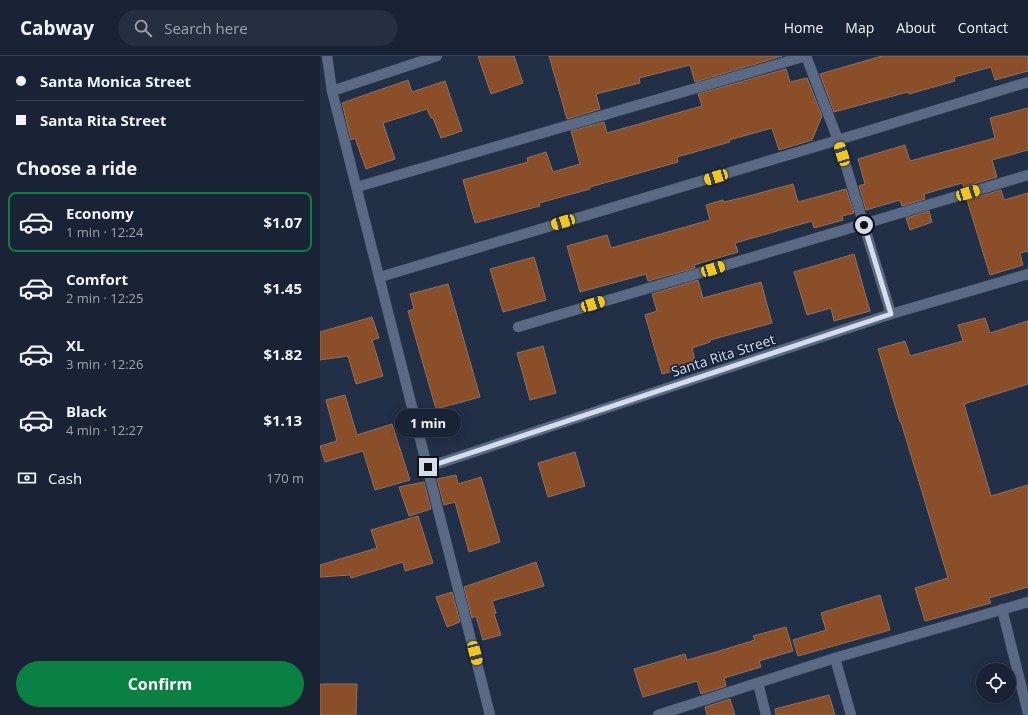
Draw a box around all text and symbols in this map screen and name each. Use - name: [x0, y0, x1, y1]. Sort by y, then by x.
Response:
- search box: [118, 10, 398, 46]
- text: Cabway: [20, 15, 94, 41]
- icon: search: [132, 17, 154, 39]
- text: Search here: [164, 18, 248, 38]
- text: Home: [784, 18, 823, 37]
- text: Map: [845, 18, 874, 37]
- text: About: [896, 18, 936, 37]
- text: Contact: [958, 18, 1008, 37]
- text: Santa Monica Street: [40, 71, 191, 91]
- text: Santa Rita Street: [40, 110, 166, 130]
- car: [833, 141, 851, 167]
- text: Choose a ride: [16, 156, 137, 180]
- car: [703, 168, 729, 186]
- car: [955, 184, 981, 202]
- text: Economy: [66, 203, 134, 223]
- icon: car: [18, 204, 54, 240]
- text: $1.07: [263, 212, 302, 232]
- car: [550, 213, 576, 231]
- route start: [855, 216, 873, 234]
- text: 1 min · 12:24: [66, 223, 143, 241]
- car: [700, 260, 726, 278]
- text: Comfort: [66, 269, 128, 289]
- icon: car: [18, 270, 54, 306]
- text: $1.45: [263, 278, 302, 298]
- text: 2 min · 12:25: [66, 289, 143, 307]
- car: [580, 295, 606, 313]
- street label: Santa Rita Street: [669, 329, 777, 381]
- text: XL: [66, 335, 84, 355]
- icon: car: [18, 336, 54, 372]
- text: $1.82: [263, 344, 302, 364]
- text: 3 min · 12:26: [66, 355, 143, 373]
- text: Black: [66, 401, 107, 421]
- icon: car: [18, 402, 54, 438]
- callout: 1 min: [395, 409, 461, 437]
- text: $1.13: [263, 410, 302, 430]
- text: 1 min: [410, 414, 446, 432]
- text: 4 min · 12:27: [66, 421, 143, 439]
- route end: [419, 458, 437, 476]
- icon: cash: [16, 467, 38, 489]
- text: Cash: [48, 468, 82, 488]
- text: 170 m: [266, 469, 304, 487]
- car: [466, 640, 484, 666]
- button: Confirm: [16, 661, 304, 707]
- map controls: [976, 663, 1016, 703]
- button: locate: [976, 663, 1016, 703]

